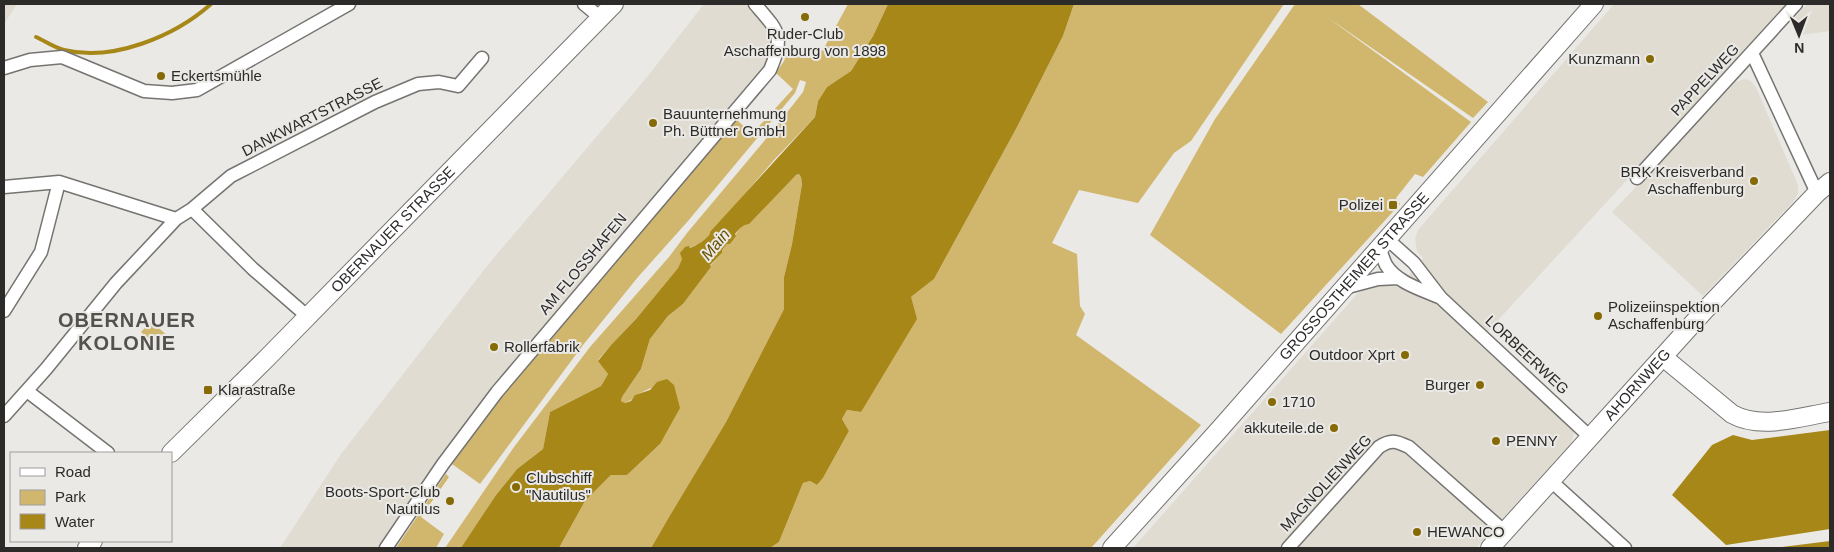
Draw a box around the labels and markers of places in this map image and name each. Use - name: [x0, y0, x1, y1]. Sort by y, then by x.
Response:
- marker: Ruder-Club Aschaffenburg von 1898: [799, 11, 811, 23]
- place label: Ruder-Club Aschaffenburg von 1898: [724, 25, 886, 59]
- place label: Kunzmann: [1568, 50, 1640, 67]
- marker: Kunzmann: [1644, 53, 1656, 65]
- place label: Eckertsmühle: [171, 67, 262, 84]
- marker: Eckertsmühle: [155, 70, 167, 82]
- place label: Bauunternehmung Ph. Büttner GmbH: [663, 105, 786, 139]
- marker: Bauunternehmung Ph. Büttner GmbH: [647, 117, 659, 129]
- place label: BRK Kreisverband Aschaffenburg: [1621, 163, 1744, 197]
- marker: BRK Kreisverband Aschaffenburg: [1748, 175, 1760, 187]
- place label: Polizei: [1339, 196, 1383, 213]
- marker: Polizei: [1387, 199, 1399, 211]
- place label: Polizeiinspektion Aschaffenburg: [1608, 298, 1720, 332]
- marker: Polizeiinspektion Aschaffenburg: [1592, 310, 1604, 322]
- place label: Rollerfabrik: [504, 338, 580, 355]
- marker: Rollerfabrik: [488, 341, 500, 353]
- place label: Outdoor Xprt: [1309, 346, 1396, 363]
- marker: Outdoor Xprt: [1399, 349, 1411, 361]
- place label: Burger: [1425, 376, 1470, 393]
- marker: Burger: [1474, 379, 1486, 391]
- place label: Klarastraße: [218, 381, 296, 398]
- marker: Klarastraße: [202, 384, 214, 396]
- place label: 1710: [1282, 393, 1315, 410]
- marker: 1710: [1266, 396, 1278, 408]
- place label: akkuteile.de: [1244, 419, 1324, 436]
- marker: akkuteile.de: [1328, 422, 1340, 434]
- place label: PENNY: [1506, 432, 1558, 449]
- marker: PENNY: [1490, 435, 1502, 447]
- place label: Clubschiff "Nautilus": [526, 469, 592, 503]
- marker: Clubschiff "Nautilus": [510, 481, 522, 493]
- place label: Boots-Sport-Club Nautilus: [325, 483, 440, 517]
- marker: Boots-Sport-Club Nautilus: [444, 495, 456, 507]
- place label: HEWANCO: [1427, 523, 1505, 540]
- marker: HEWANCO: [1411, 526, 1423, 538]

